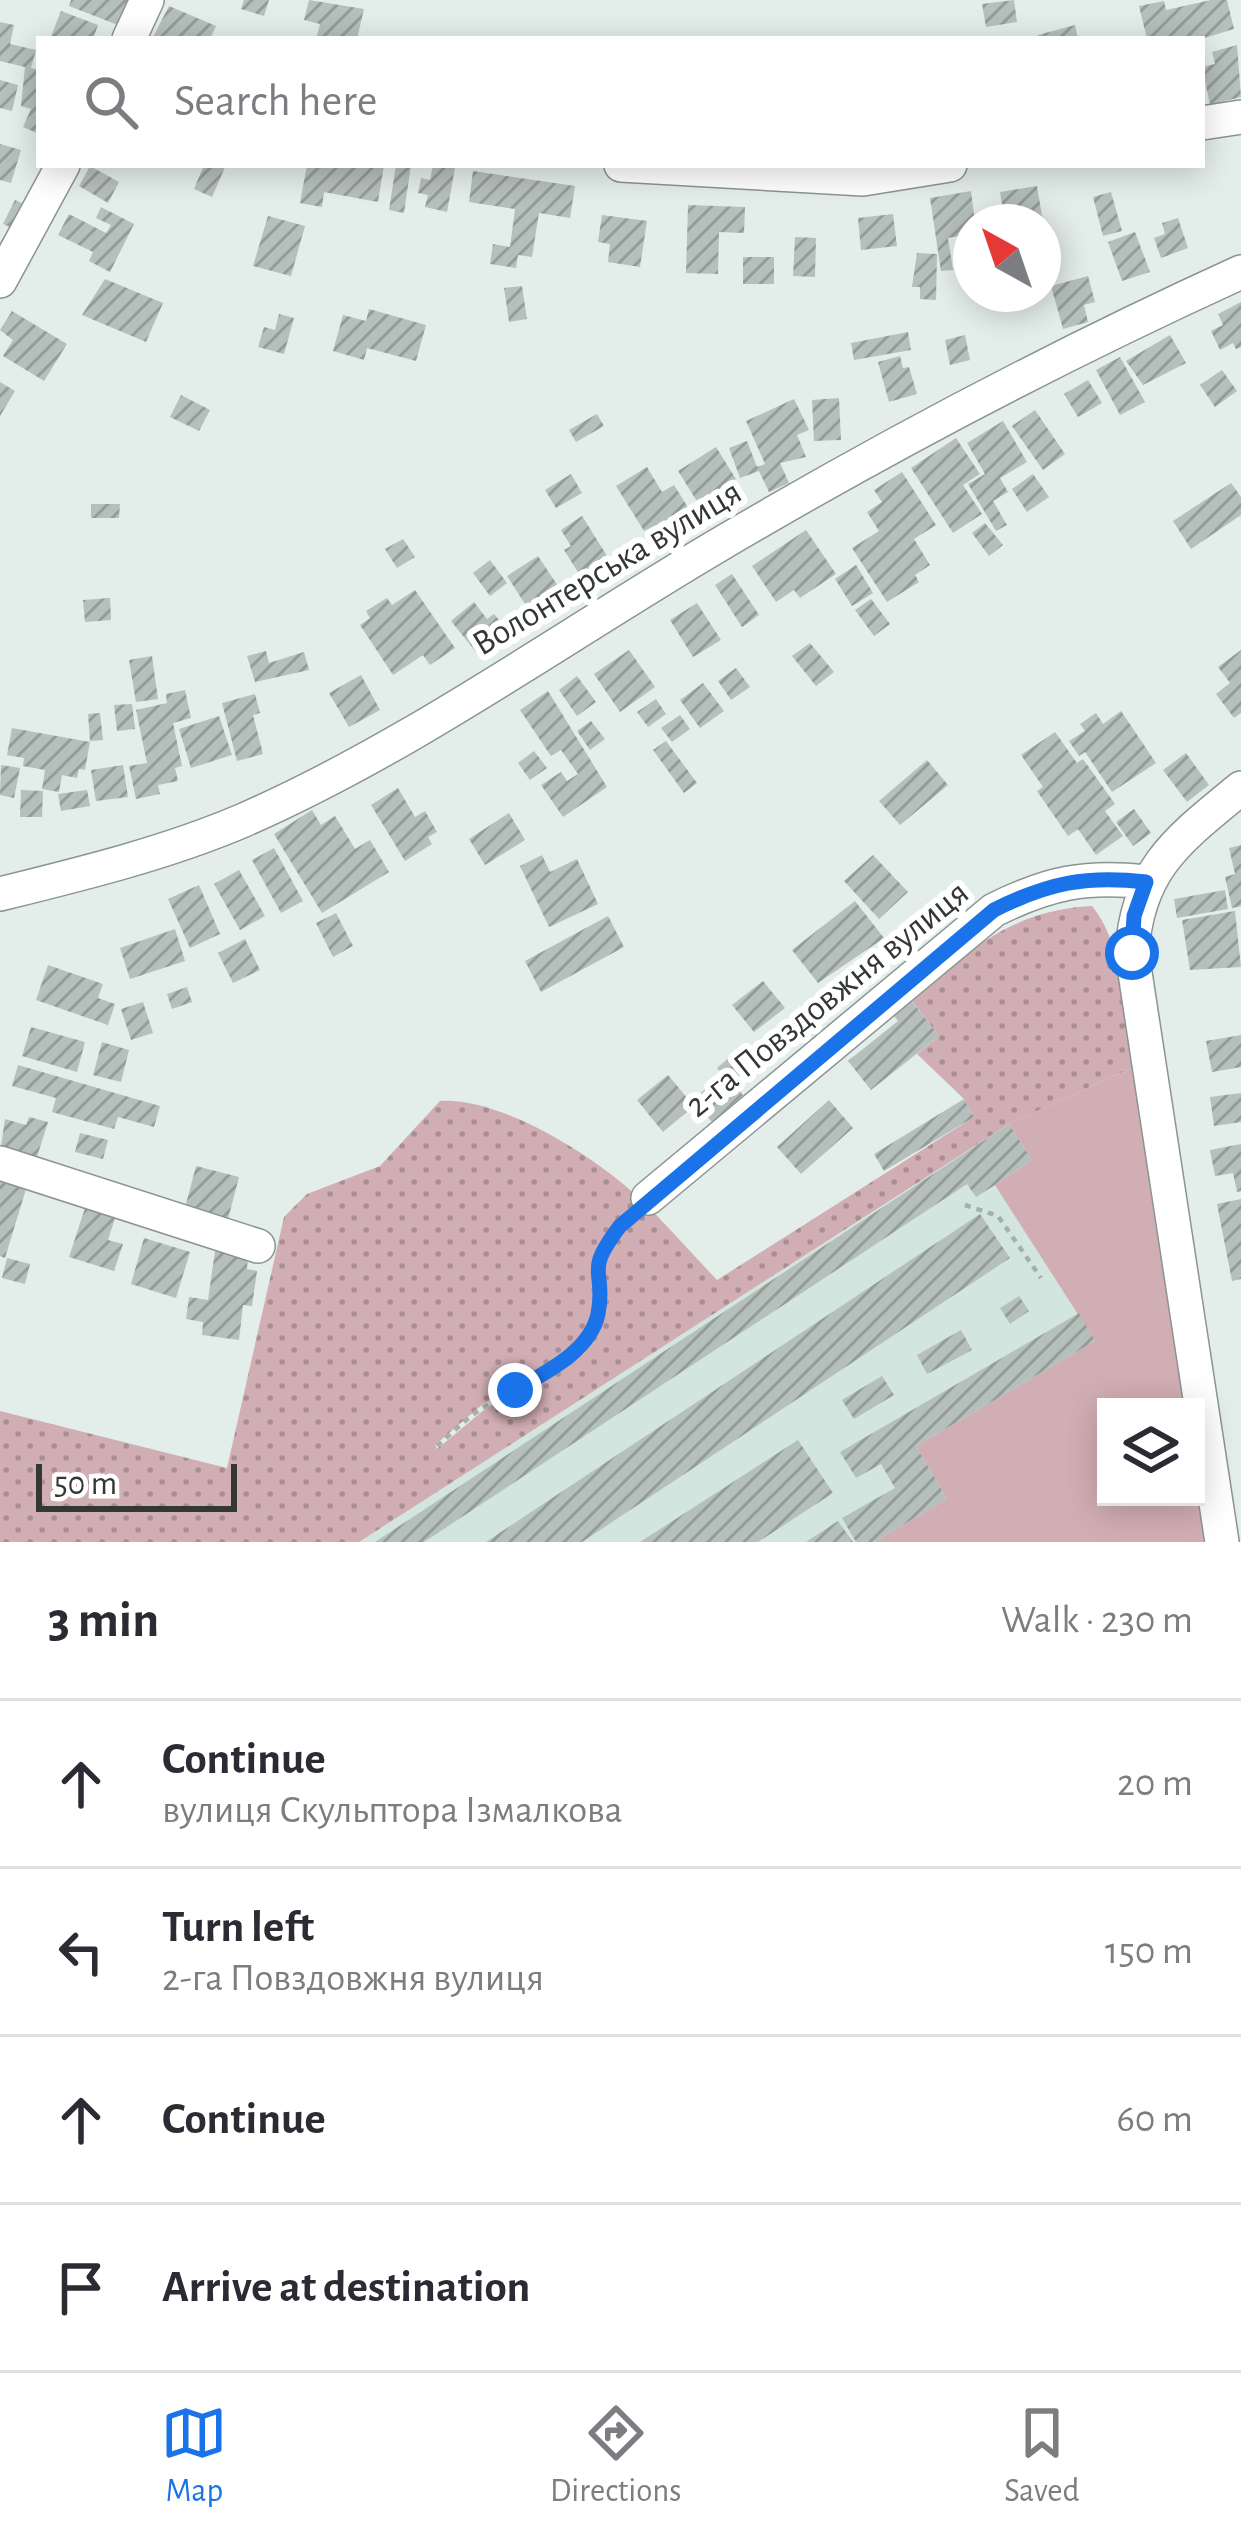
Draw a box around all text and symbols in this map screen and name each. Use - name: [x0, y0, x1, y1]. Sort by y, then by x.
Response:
- search box: [36, 36, 1205, 168]
- icon: search: [78, 69, 144, 135]
- text: Search here: [174, 79, 377, 124]
- north arrow: [953, 204, 1061, 312]
- street label: Волонтерська вулиця: [466, 474, 748, 662]
- street label: 2-га Повздовжня вулиця: [679, 874, 975, 1124]
- route start: [1105, 926, 1159, 980]
- route end: [488, 1363, 542, 1417]
- map controls: [1097, 1398, 1205, 1506]
- button: layers: [1097, 1398, 1205, 1506]
- scale bar: [36, 1458, 237, 1511]
- text: 50 m: [54, 1468, 117, 1501]
- text: 3 min: [48, 1595, 159, 1646]
- text: Walk · 230 m: [1001, 1601, 1193, 1640]
- text: Continue: [162, 1737, 326, 1782]
- icon: ahead: [48, 1751, 114, 1817]
- text: 20 m: [1117, 1764, 1193, 1803]
- text: вулиця Скульптора Ізмалкова: [162, 1791, 623, 1830]
- text: Turn left: [162, 1905, 314, 1950]
- icon: left: [48, 1919, 114, 1985]
- text: 150 m: [1105, 1932, 1193, 1971]
- text: 2-га Повздовжня вулиця: [162, 1959, 544, 1998]
- icon: ahead: [48, 2087, 114, 2153]
- text: Continue: [162, 2097, 326, 2142]
- text: 60 m: [1116, 2100, 1193, 2139]
- icon: arrive: [48, 2255, 114, 2321]
- text: Arrive at destination: [162, 2265, 530, 2310]
- tab: Map: [161, 2400, 227, 2512]
- tab: Directions: [550, 2400, 681, 2512]
- tab: Saved: [1004, 2400, 1080, 2512]

